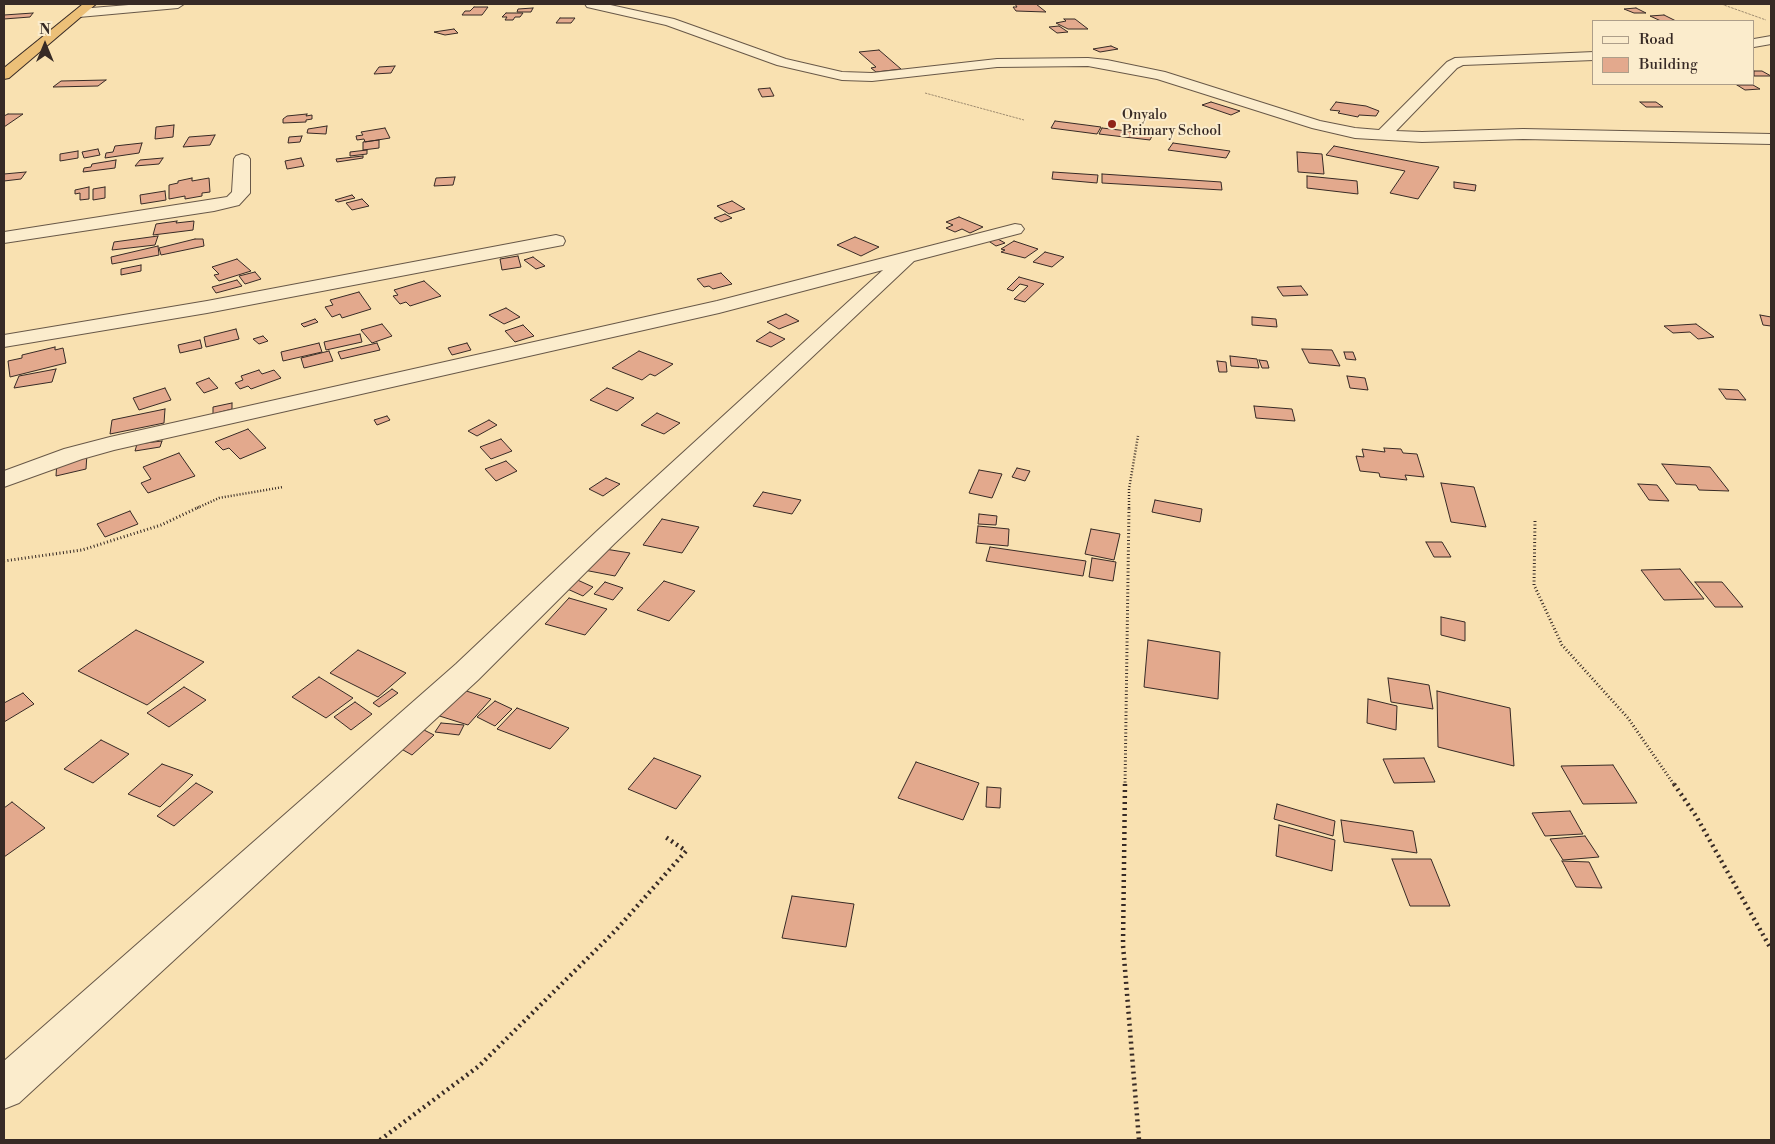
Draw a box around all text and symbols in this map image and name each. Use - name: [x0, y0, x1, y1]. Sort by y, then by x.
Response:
- north arrow: [20, 20, 70, 70]
- legend: [1592, 20, 1755, 85]
- text: N: [39, 21, 51, 39]
- text: Road: [1639, 30, 1674, 49]
- text: Building: [1639, 55, 1698, 74]
- place label: Onyalo Primary School: [1122, 108, 1221, 140]
- marker: Onyalo Primary School: [1106, 118, 1118, 130]

